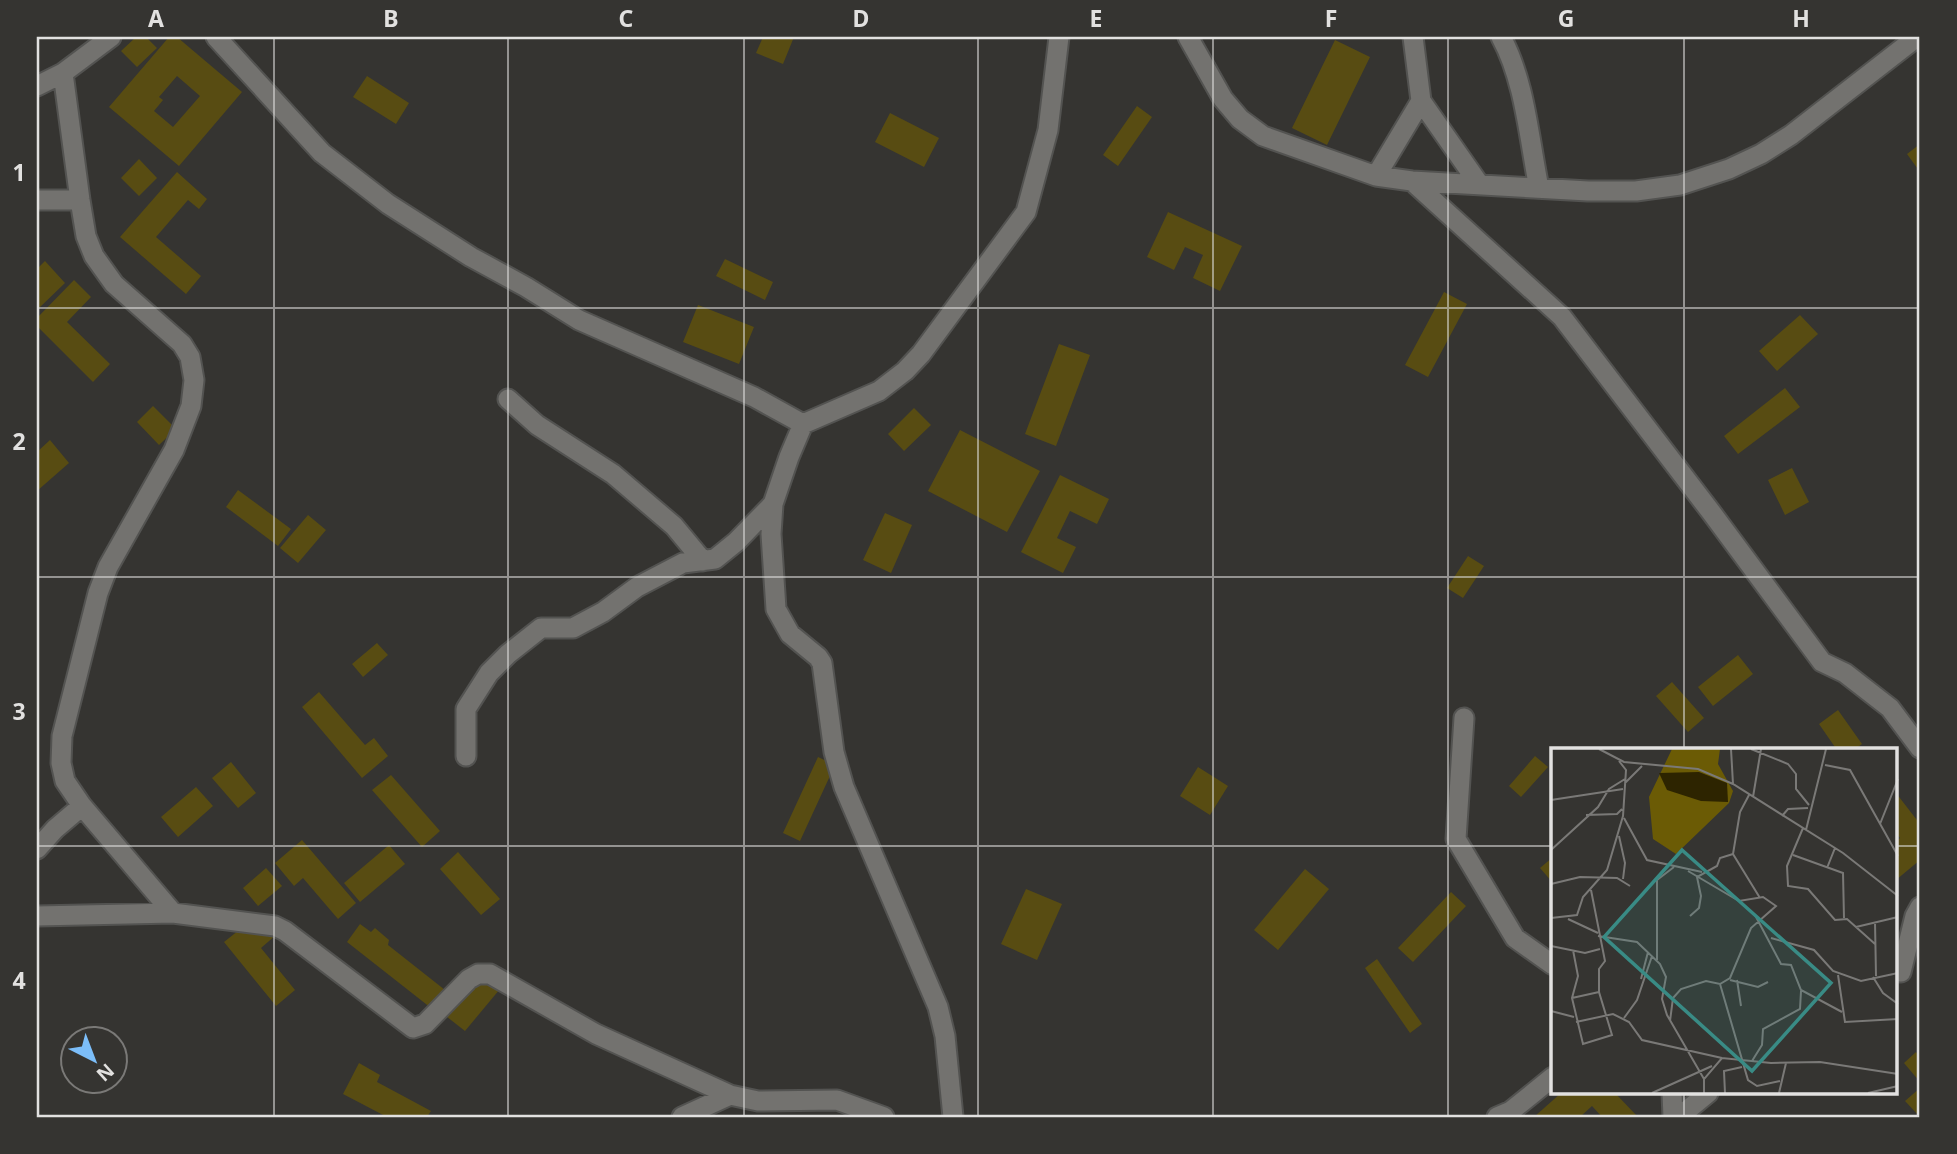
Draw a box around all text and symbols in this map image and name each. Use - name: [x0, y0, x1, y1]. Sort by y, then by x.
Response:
- text: A: [148, 2, 164, 34]
- text: B: [383, 2, 399, 34]
- text: C: [619, 2, 634, 34]
- text: D: [853, 2, 869, 34]
- text: E: [1090, 2, 1102, 34]
- text: F: [1325, 2, 1337, 34]
- text: G: [1558, 2, 1574, 34]
- text: H: [1792, 2, 1810, 34]
- text: 1: [12, 156, 26, 188]
- text: 2: [12, 425, 26, 457]
- text: 3: [12, 695, 26, 727]
- inset map: [1551, 748, 1898, 1094]
- text: 4: [12, 964, 26, 996]
- north arrow: [60, 1024, 130, 1094]
- text: N: [91, 1058, 120, 1087]

